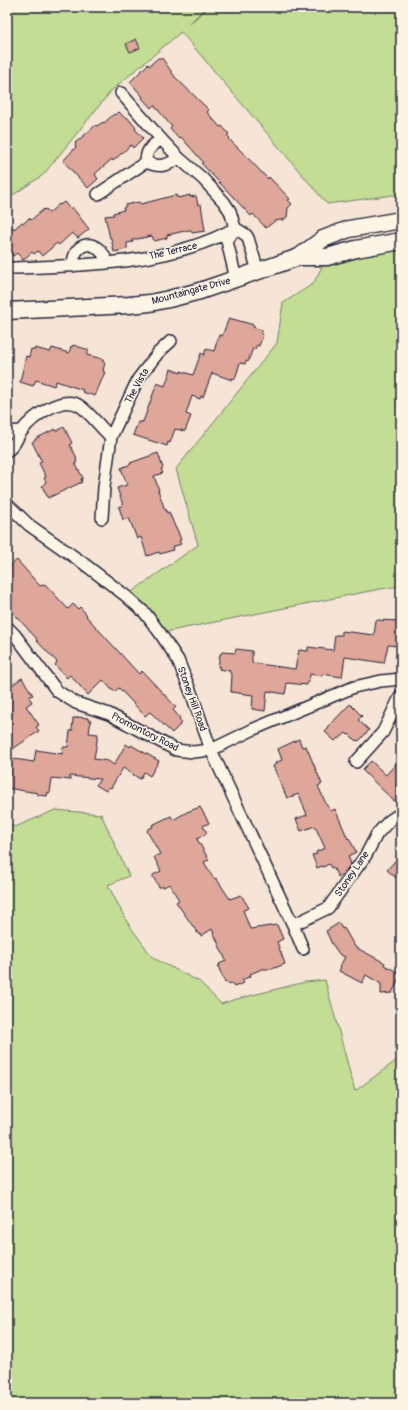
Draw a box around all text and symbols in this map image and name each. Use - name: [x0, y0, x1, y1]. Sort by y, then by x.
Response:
- street label: The Terrace: [148, 240, 198, 262]
- street label: Mountaingate Drive: [150, 275, 232, 307]
- street label: The Vista: [122, 366, 152, 406]
- street label: Stoney Hill Road: [175, 665, 209, 733]
- street label: Promontory Road: [109, 710, 181, 754]
- street label: Stoney Lane: [332, 849, 372, 899]

